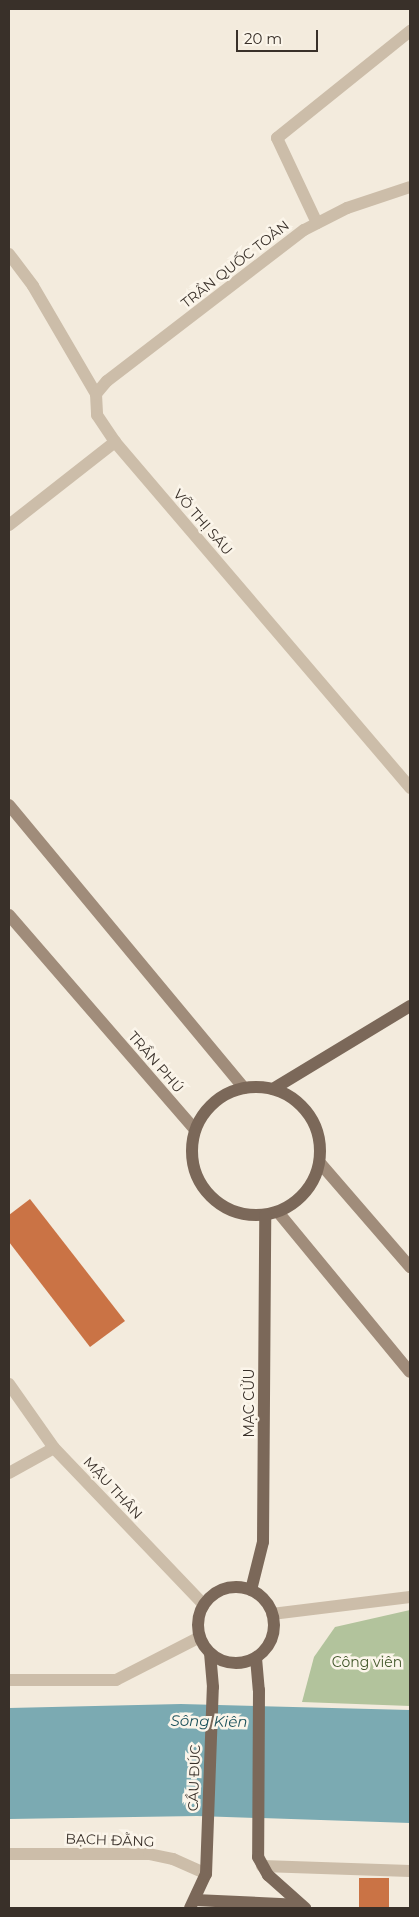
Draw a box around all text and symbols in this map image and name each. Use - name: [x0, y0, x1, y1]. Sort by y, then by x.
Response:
- scale bar: [239, 20, 322, 52]
- text: 20 m: [244, 29, 282, 48]
- street label: TRẦN QUỐC TOẢN: [178, 217, 292, 311]
- street label: VÕ THỊ SÁU: [170, 486, 236, 558]
- street label: TRẦN PHÚ: [125, 1028, 187, 1096]
- street label: MẠC CỬU: [241, 1368, 257, 1438]
- street label: MẬU THÂN: [80, 1453, 146, 1523]
- park label: Công viên: [332, 1654, 402, 1670]
- water label: Sông Kiên: [170, 1711, 248, 1731]
- street label: CẦU ĐÚC: [184, 1744, 204, 1812]
- street label: BẠCH ĐẰNG: [65, 1830, 155, 1850]

